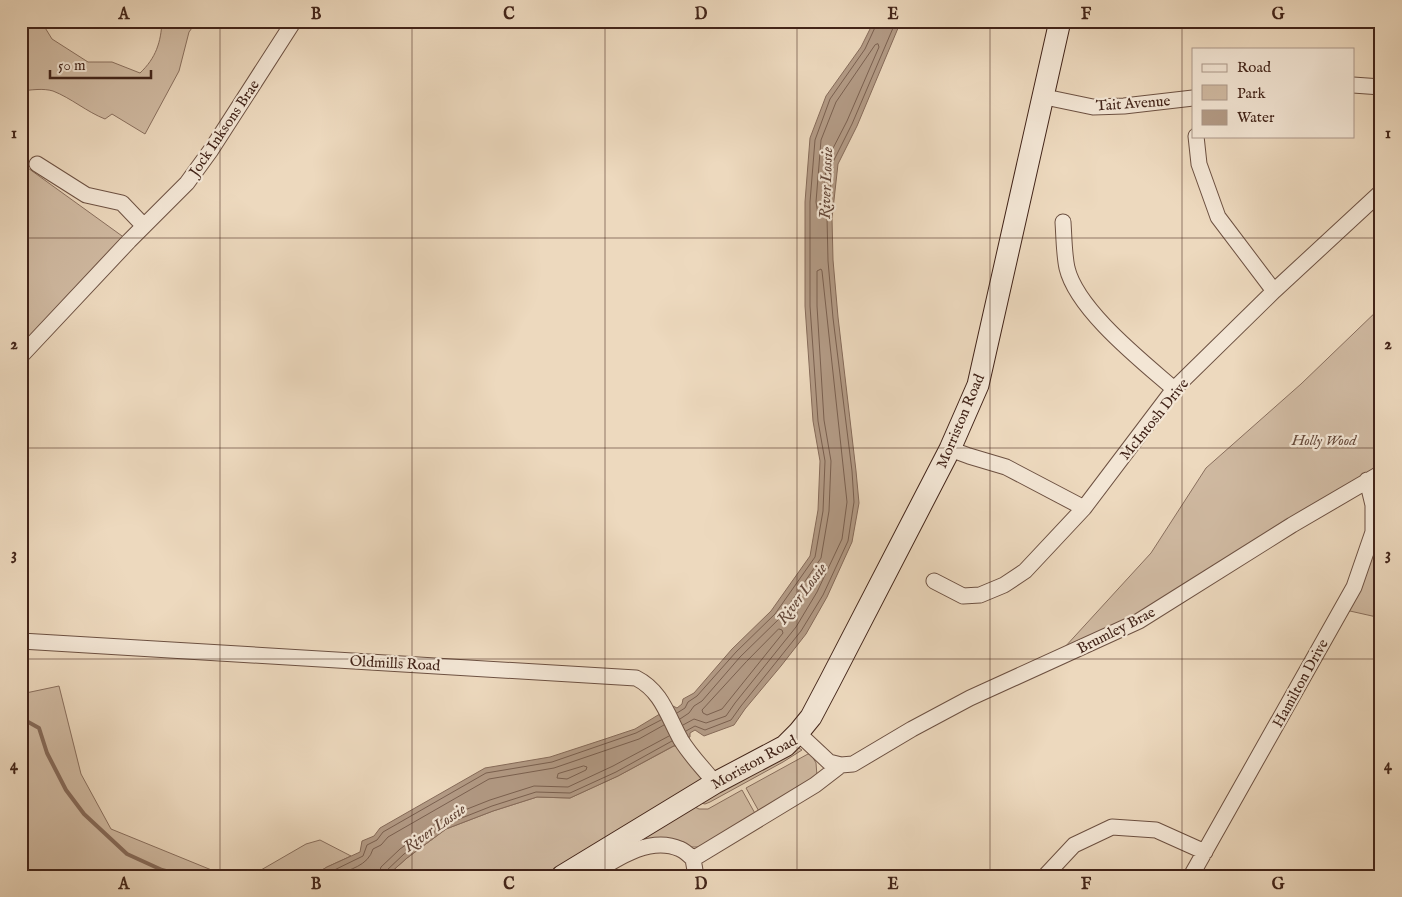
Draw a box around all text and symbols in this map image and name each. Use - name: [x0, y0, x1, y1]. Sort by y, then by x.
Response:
- text: A: [118, 5, 131, 25]
- text: B: [311, 5, 322, 25]
- text: C: [503, 5, 515, 25]
- text: D: [695, 5, 708, 25]
- text: E: [887, 5, 899, 25]
- text: F: [1081, 5, 1092, 25]
- text: G: [1272, 5, 1285, 25]
- scale bar: [50, 48, 151, 80]
- legend: [1192, 48, 1354, 138]
- text: 50 m: [58, 56, 86, 75]
- text: Road: [1237, 58, 1272, 77]
- street label: Jock Inksons Brae: [184, 76, 264, 182]
- text: Park: [1237, 84, 1267, 103]
- street label: Tait Avenue: [1095, 91, 1171, 116]
- text: Water: [1237, 108, 1275, 127]
- text: 1: [11, 124, 17, 144]
- text: 1: [1385, 124, 1391, 144]
- water label: River Lossie: [816, 146, 838, 219]
- text: 2: [10, 335, 18, 355]
- text: 2: [1384, 335, 1392, 355]
- street label: Morriston Road: [932, 370, 989, 471]
- street label: McIntosh Drive: [1116, 375, 1193, 464]
- park label: Holly Wood: [1291, 431, 1357, 450]
- text: 3: [11, 545, 17, 565]
- text: 3: [1385, 545, 1391, 565]
- water label: River Lossie: [773, 559, 833, 629]
- street label: Brumley Brae: [1074, 603, 1159, 658]
- street label: Hamilton Drive: [1268, 636, 1333, 731]
- street label: Oldmills Road: [349, 652, 442, 675]
- street label: Moriston Road: [708, 731, 801, 794]
- text: 4: [10, 756, 19, 776]
- text: 4: [1384, 756, 1393, 776]
- water label: River Lossie: [400, 799, 471, 857]
- text: A: [118, 875, 131, 895]
- text: B: [311, 875, 322, 895]
- text: C: [503, 875, 515, 895]
- text: D: [695, 875, 708, 895]
- text: E: [887, 875, 899, 895]
- text: F: [1081, 875, 1092, 895]
- text: G: [1272, 875, 1285, 895]

